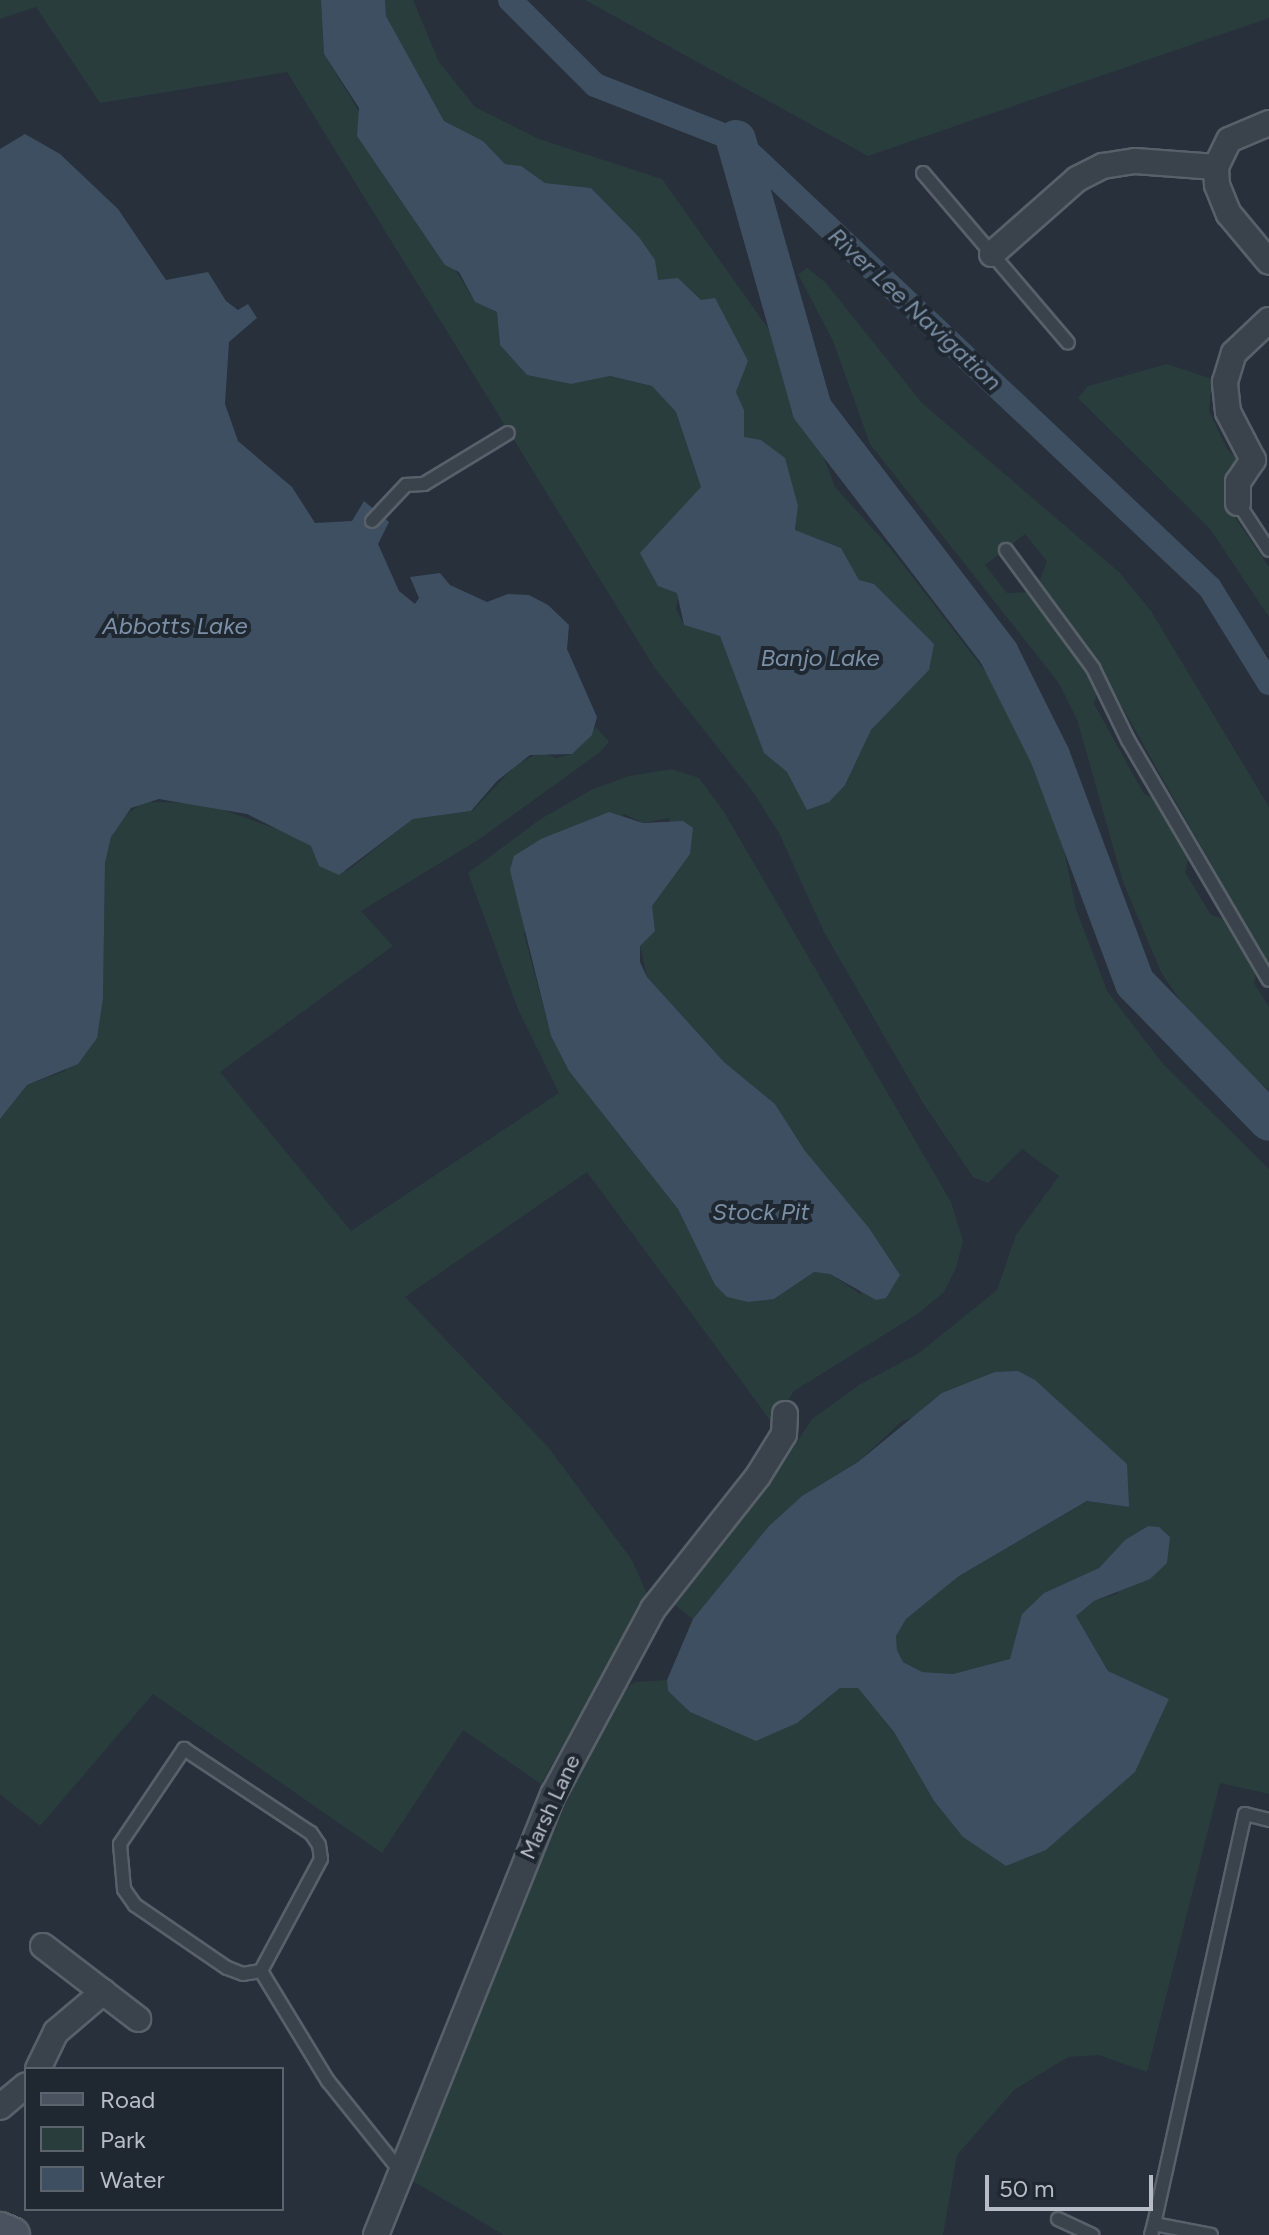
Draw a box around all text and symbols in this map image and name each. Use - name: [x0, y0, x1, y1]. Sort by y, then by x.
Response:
- water label: River Lee Navigation: [823, 221, 1007, 397]
- water label: Abbotts Lake: [102, 612, 248, 640]
- water label: Banjo Lake: [760, 644, 880, 672]
- water label: Stock Pit: [712, 1198, 810, 1226]
- street label: Marsh Lane: [514, 1751, 586, 1863]
- legend: [24, 2067, 284, 2211]
- text: Road: [100, 2085, 155, 2114]
- text: Park: [100, 2125, 146, 2154]
- scale bar: [989, 2159, 1157, 2209]
- text: Water: [100, 2165, 165, 2194]
- text: 50 m: [999, 2174, 1055, 2203]

